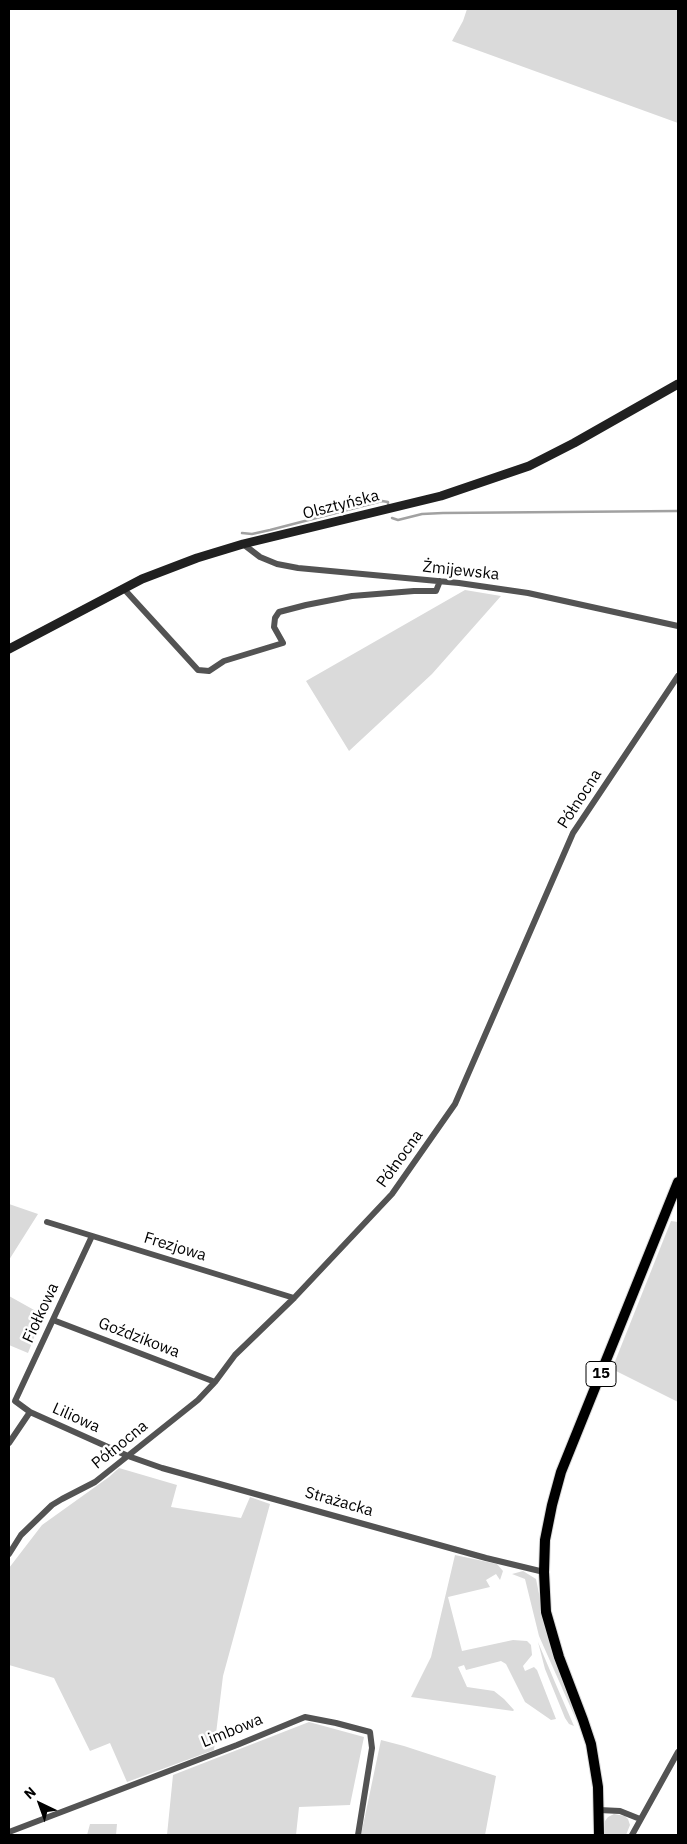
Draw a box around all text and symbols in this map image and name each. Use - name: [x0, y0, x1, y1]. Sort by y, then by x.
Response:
- street label: Olsztyńska: [301, 486, 381, 524]
- street label: Żmijewska: [422, 557, 500, 585]
- street label: Północna: [554, 766, 606, 832]
- street label: Północna: [373, 1126, 427, 1192]
- street label: Frezjowa: [142, 1228, 208, 1266]
- street label: Fiołkowa: [19, 1280, 63, 1346]
- street label: Goździkowa: [96, 1314, 182, 1362]
- road number: 15: [586, 1362, 616, 1386]
- street label: Liliowa: [49, 1399, 103, 1437]
- street label: Północna: [88, 1417, 152, 1473]
- street label: Strażacka: [303, 1483, 375, 1521]
- street label: Limbowa: [198, 1710, 266, 1752]
- north arrow: [15, 1779, 65, 1829]
- text: N: [20, 1783, 40, 1803]

